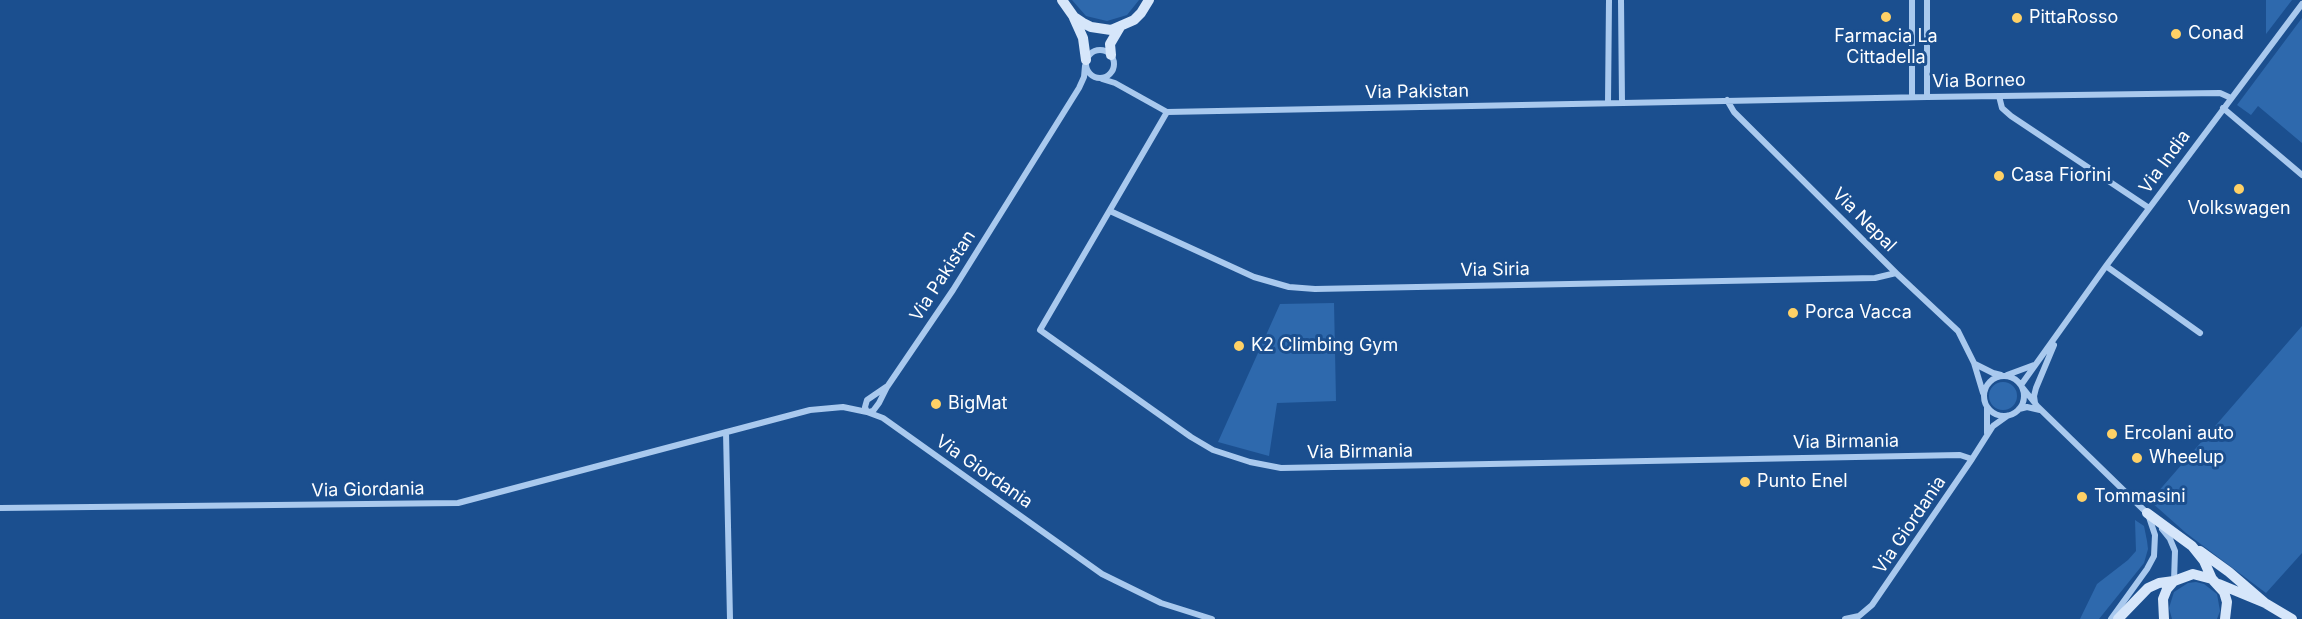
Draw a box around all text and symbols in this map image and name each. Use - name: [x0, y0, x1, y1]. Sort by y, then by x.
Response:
- place label: PittaRosso: [2029, 7, 2118, 29]
- marker: Farmacia La Cittadella: [1879, 10, 1893, 24]
- marker: PittaRosso: [2010, 11, 2024, 25]
- place label: Conad: [2188, 23, 2244, 45]
- place label: Farmacia La Cittadella: [1834, 26, 1938, 68]
- marker: Conad: [2169, 27, 2183, 41]
- street label: Via Borneo: [1932, 69, 2026, 93]
- street label: Via Pakistan: [1365, 80, 1469, 104]
- street label: Via India: [2135, 126, 2195, 198]
- place label: Casa Fiorini: [2011, 165, 2111, 187]
- marker: Casa Fiorini: [1992, 169, 2006, 183]
- marker: Volkswagen: [2232, 182, 2246, 196]
- street label: Via Nepal: [1827, 183, 1901, 257]
- place label: Volkswagen: [2187, 198, 2291, 220]
- street label: Via Pakistan: [906, 227, 980, 325]
- street label: Via Siria: [1460, 259, 1530, 281]
- place label: Porca Vacca: [1805, 302, 1912, 324]
- marker: Porca Vacca: [1786, 306, 1800, 320]
- place label: K2 Climbing Gym: [1251, 335, 1398, 357]
- marker: K2 Climbing Gym: [1232, 339, 1246, 353]
- place label: BigMat: [948, 393, 1007, 415]
- marker: BigMat: [929, 397, 943, 411]
- place label: Ercolani auto: [2124, 423, 2234, 445]
- marker: Ercolani auto: [2105, 427, 2119, 441]
- street label: Via Birmania: [1793, 430, 1899, 454]
- street label: Via Giordania: [931, 431, 1037, 513]
- street label: Via Birmania: [1307, 440, 1413, 464]
- place label: Wheelup: [2149, 447, 2224, 469]
- marker: Wheelup: [2130, 451, 2144, 465]
- place label: Punto Enel: [1757, 471, 1848, 493]
- street label: Via Giordania: [1869, 472, 1951, 578]
- marker: Punto Enel: [1738, 475, 1752, 489]
- street label: Via Giordania: [311, 478, 425, 502]
- place label: Tommasini: [2094, 486, 2186, 508]
- marker: Tommasini: [2075, 490, 2089, 504]

